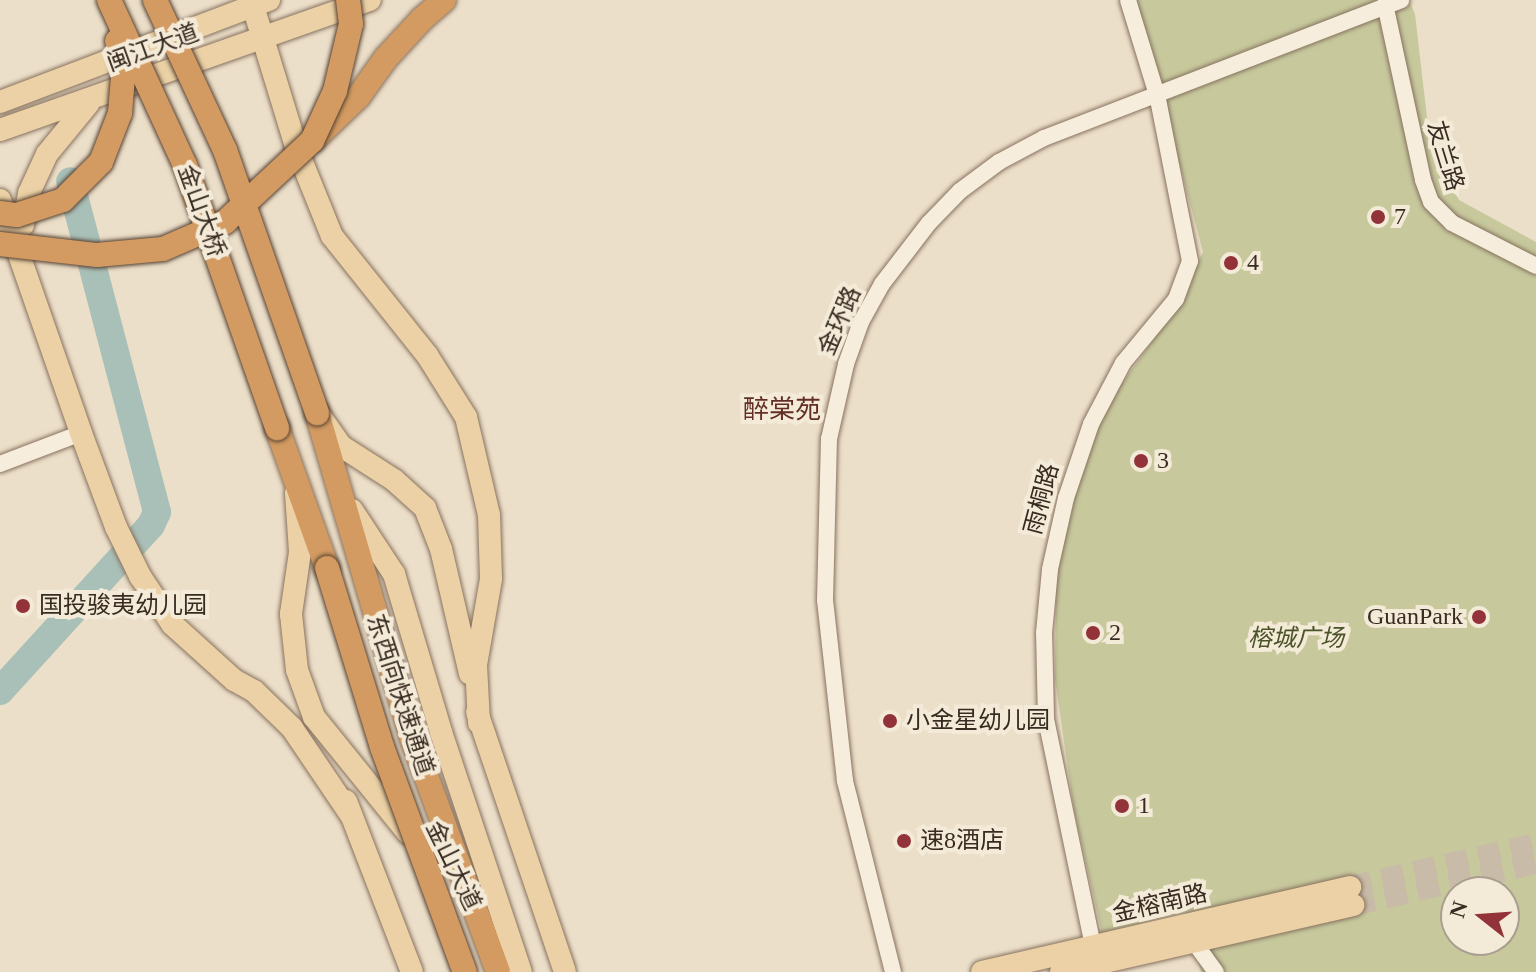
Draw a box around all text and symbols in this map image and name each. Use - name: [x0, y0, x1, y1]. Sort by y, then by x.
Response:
- street label: 闽江大道: [103, 18, 203, 78]
- street label: 友兰路: [1421, 117, 1469, 195]
- street label: 金山大桥: [171, 161, 231, 261]
- place label: 7: [1394, 203, 1406, 231]
- marker: 7: [1369, 208, 1387, 226]
- place label: 4: [1247, 249, 1259, 277]
- marker: 4: [1222, 254, 1240, 272]
- street label: 金环路: [813, 282, 867, 360]
- district label: 醉棠苑: [743, 394, 821, 426]
- place label: 3: [1157, 447, 1169, 475]
- marker: 3: [1132, 452, 1150, 470]
- street label: 雨桐路: [1019, 460, 1065, 538]
- place label: 国投骏夷幼儿园: [39, 592, 207, 620]
- marker: 国投骏夷幼儿园: [14, 597, 32, 615]
- place label: GuanPark: [1367, 603, 1463, 631]
- marker: GuanPark: [1470, 608, 1488, 626]
- street label: 东西向快速通道: [360, 611, 440, 779]
- place label: 2: [1109, 619, 1121, 647]
- marker: 2: [1084, 624, 1102, 642]
- park label: 榕城广场: [1248, 625, 1344, 653]
- place label: 小金星幼儿园: [906, 707, 1050, 735]
- marker: 小金星幼儿园: [881, 712, 899, 730]
- place label: 1: [1138, 792, 1150, 820]
- marker: 1: [1113, 797, 1131, 815]
- street label: 金山大道: [419, 817, 487, 915]
- place label: 速8酒店: [920, 827, 1004, 855]
- marker: 速8酒店: [895, 832, 913, 850]
- north arrow: [1440, 876, 1520, 956]
- street label: 金榕南路: [1110, 879, 1210, 929]
- text: N: [1444, 898, 1473, 921]

